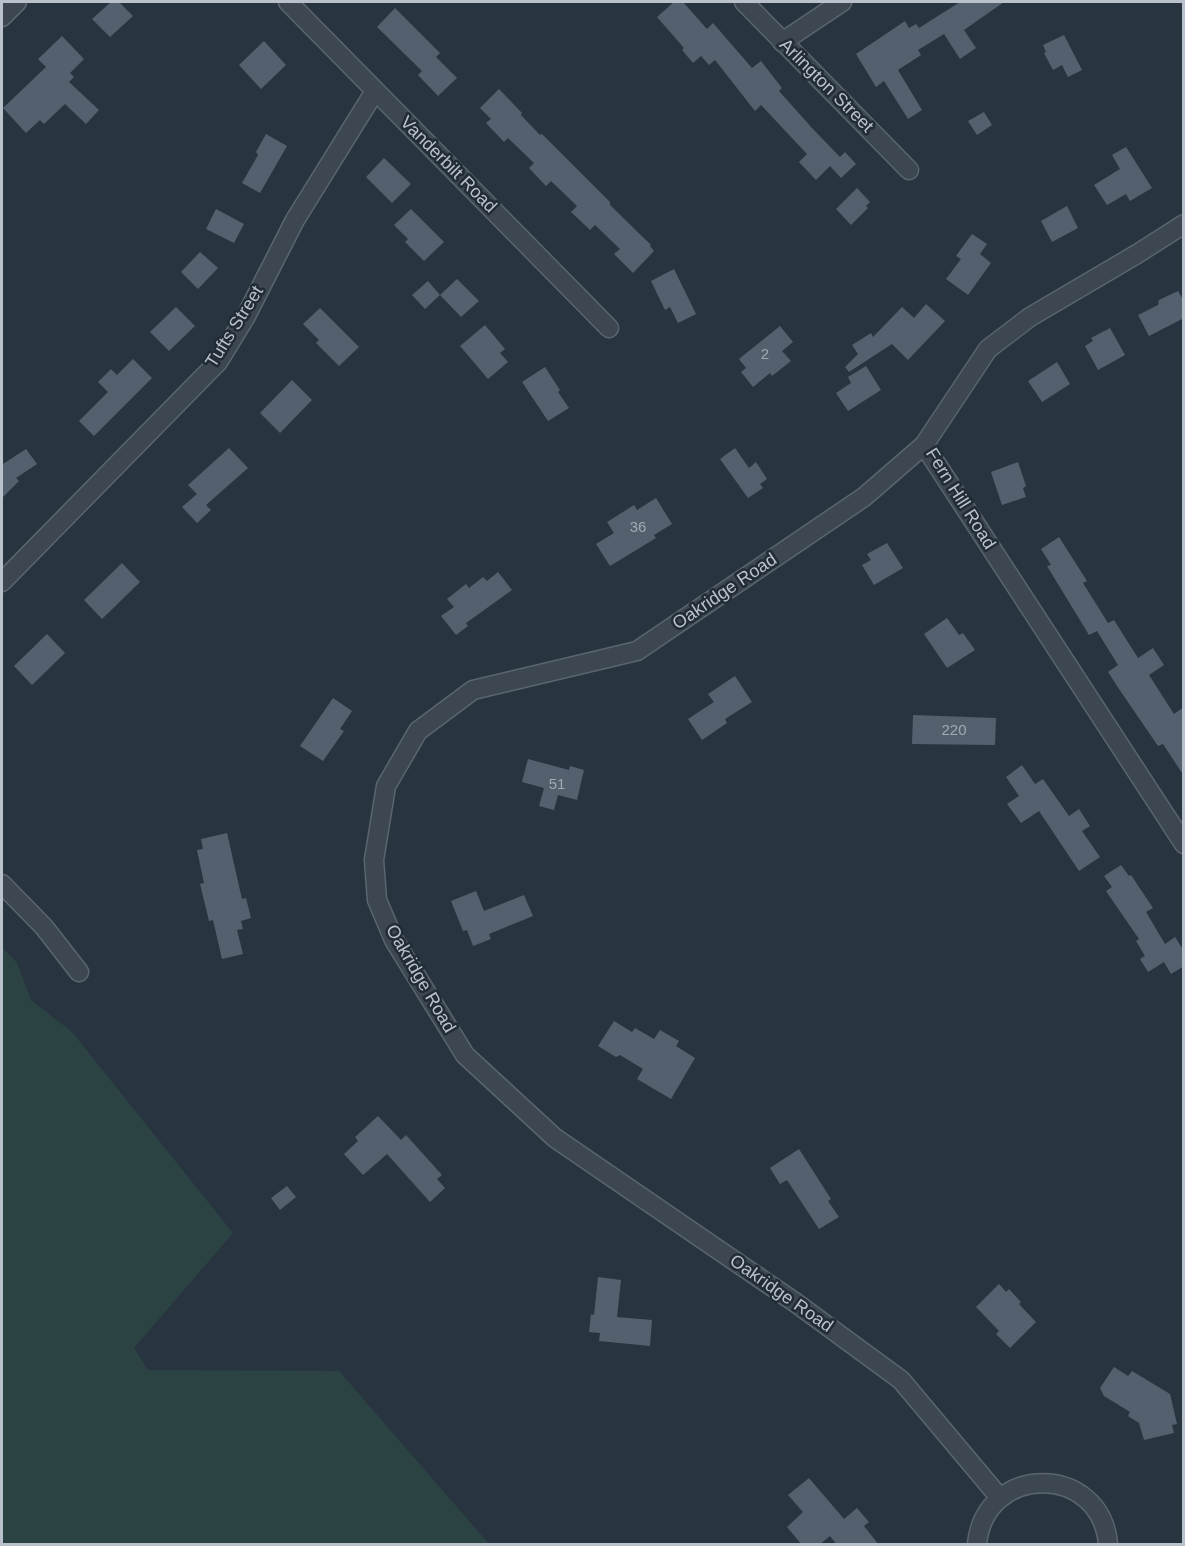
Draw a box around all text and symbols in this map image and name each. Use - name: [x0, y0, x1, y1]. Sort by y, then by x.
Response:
- street label: Arlington Street: [774, 34, 878, 138]
- street label: Vanderbilt Road: [395, 112, 501, 218]
- street label: Tufts Street: [201, 282, 269, 372]
- house number: 2: [761, 346, 769, 364]
- street label: Fern Hill Road: [920, 444, 1000, 554]
- house number: 36: [630, 519, 646, 537]
- street label: Oakridge Road: [669, 549, 781, 635]
- house number: 220: [941, 722, 967, 740]
- house number: 51: [549, 776, 565, 794]
- street label: Oakridge Road: [380, 921, 460, 1037]
- street label: Oakridge Road: [725, 1250, 837, 1338]

